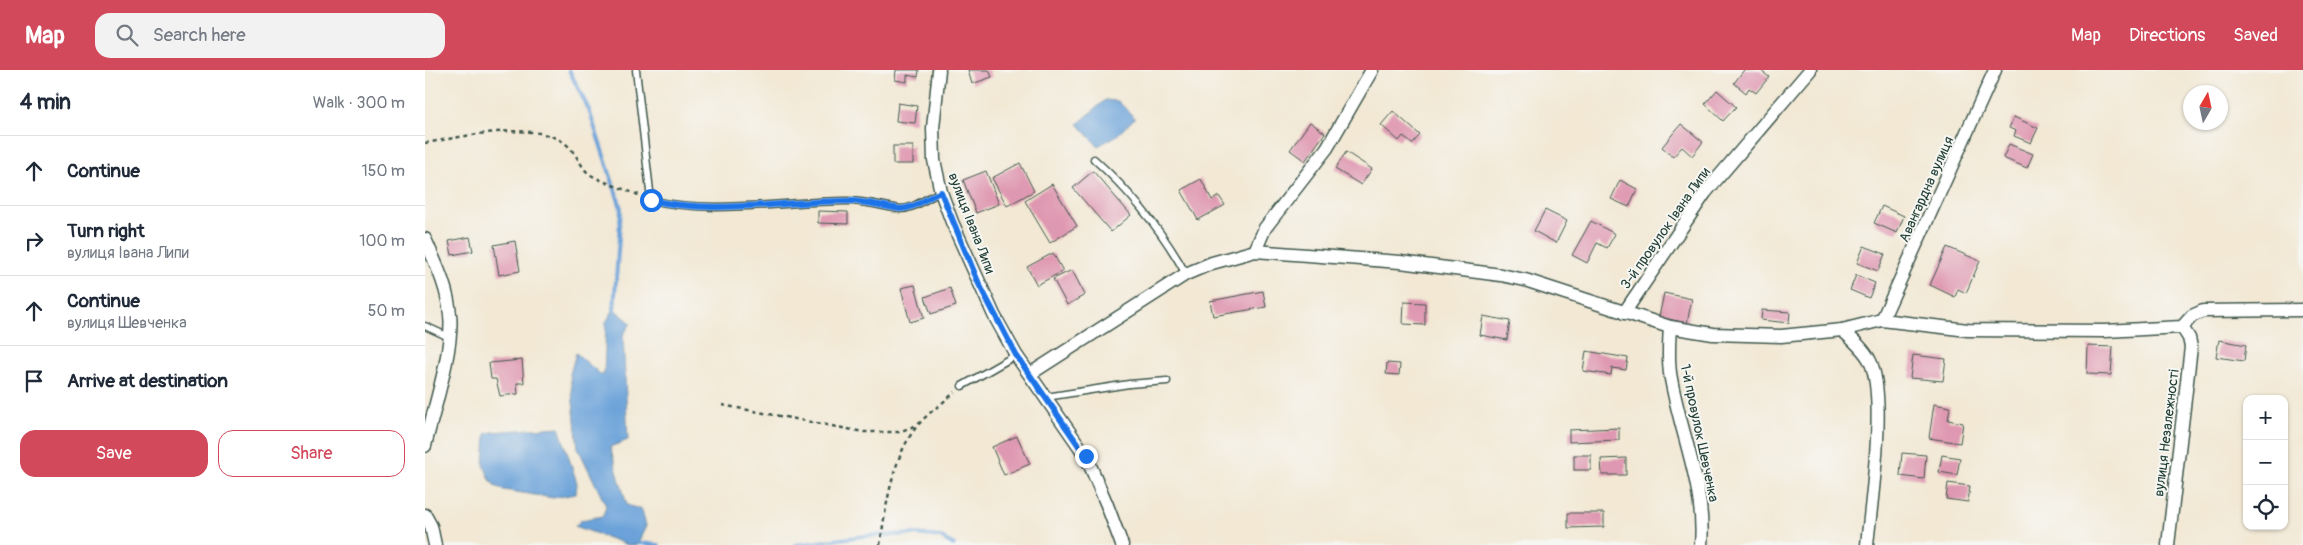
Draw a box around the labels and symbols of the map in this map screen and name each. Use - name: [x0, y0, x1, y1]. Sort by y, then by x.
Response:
- north arrow: [2183, 85, 2228, 130]
- street label: Авангардна вулиця: [1895, 134, 1957, 245]
- street label: 3-й провулок Івана Липи: [1617, 164, 1714, 292]
- street label: вулиця Івана Липи: [944, 170, 999, 276]
- route start: [640, 189, 663, 212]
- street label: 1-й провулок Шевченка: [1677, 363, 1722, 504]
- street label: вулиця Незалежності: [2150, 368, 2183, 498]
- route end: [1075, 445, 1098, 468]

